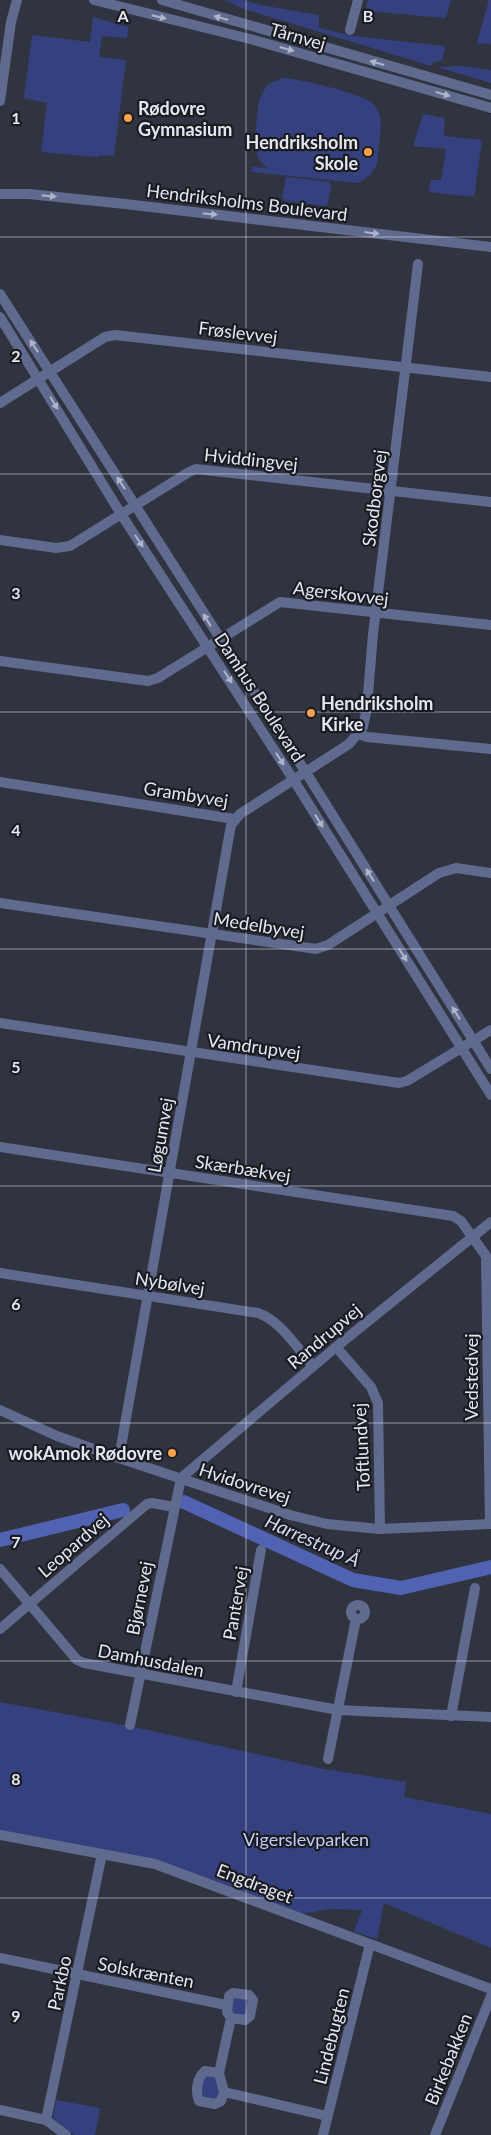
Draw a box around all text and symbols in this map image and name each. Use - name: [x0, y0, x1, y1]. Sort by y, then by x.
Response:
- text: A: [116, 6, 129, 25]
- text: B: [363, 6, 373, 25]
- one-way arrow: [152, 13, 167, 21]
- one-way arrow: [213, 13, 228, 21]
- street label: Tårnvej: [268, 18, 328, 54]
- one-way arrow: [279, 46, 294, 54]
- one-way arrow: [369, 58, 384, 66]
- one-way arrow: [435, 90, 450, 98]
- place label: Rødovre Gymnasium: [138, 97, 232, 140]
- text: 1: [11, 108, 21, 127]
- marker: Rødovre Gymnasium: [122, 112, 134, 124]
- place label: Hendriksholm Skole: [246, 131, 358, 174]
- marker: Hendriksholm Skole: [362, 146, 374, 158]
- street label: Hendriksholms Boulevard: [145, 179, 349, 225]
- one-way arrow: [41, 193, 57, 201]
- one-way arrow: [202, 210, 218, 218]
- one-way arrow: [364, 229, 380, 237]
- street label: Frøslevvej: [197, 316, 279, 348]
- one-way arrow: [29, 339, 38, 352]
- text: 2: [11, 346, 21, 365]
- one-way arrow: [49, 396, 58, 409]
- street label: Hviddingvej: [203, 443, 299, 475]
- street label: Skodborgvej: [357, 448, 391, 548]
- one-way arrow: [116, 476, 126, 489]
- one-way arrow: [135, 534, 144, 548]
- street label: Agerskovvej: [292, 576, 390, 610]
- text: 3: [11, 583, 21, 602]
- one-way arrow: [203, 614, 212, 627]
- street label: Damhus Boulevard: [210, 628, 310, 766]
- one-way arrow: [223, 671, 233, 684]
- place label: Hendriksholm Kirke: [321, 692, 433, 735]
- marker: Hendriksholm Kirke: [305, 707, 317, 719]
- one-way arrow: [276, 752, 285, 766]
- street label: Grambyvej: [142, 776, 230, 812]
- one-way arrow: [314, 814, 324, 827]
- text: 4: [11, 820, 21, 839]
- one-way arrow: [365, 869, 374, 882]
- street label: Medelbyvej: [212, 907, 306, 943]
- one-way arrow: [398, 948, 407, 961]
- one-way arrow: [451, 1007, 460, 1020]
- street label: Vamdrupvej: [206, 1029, 302, 1063]
- text: 5: [11, 1057, 21, 1076]
- street label: Løgumvej: [143, 1096, 177, 1174]
- street label: Skærbækvej: [194, 1150, 292, 1186]
- street label: Nybølvej: [134, 1267, 206, 1299]
- text: 6: [11, 1294, 21, 1313]
- street label: Randrupvej: [283, 1299, 365, 1373]
- street label: Vedstedvej: [460, 1333, 482, 1421]
- street label: Toftlundvej: [348, 1402, 374, 1492]
- place label: wokAmok Rødovre: [9, 1442, 162, 1464]
- marker: wokAmok Rødovre: [166, 1447, 178, 1459]
- street label: Hvidovrevej: [197, 1458, 293, 1508]
- street label: Leopardvej: [33, 1508, 113, 1582]
- water label: Harrestrup Å: [262, 1509, 364, 1571]
- text: 7: [11, 1532, 21, 1551]
- street label: Bjørnevej: [121, 1559, 157, 1637]
- street label: Pantervej: [218, 1564, 252, 1642]
- street label: Damhusdalen: [96, 1639, 206, 1681]
- text: 8: [11, 1769, 21, 1788]
- park label: Vigerslevparken: [243, 1828, 369, 1850]
- street label: Engdraget: [214, 1858, 297, 1908]
- street label: Solskrænten: [96, 1952, 196, 1992]
- street label: Parkbo: [42, 1954, 76, 2012]
- street label: Lindebugten: [308, 1985, 354, 2087]
- text: 9: [11, 2006, 21, 2025]
- street label: Birkebakken: [420, 2010, 476, 2108]

